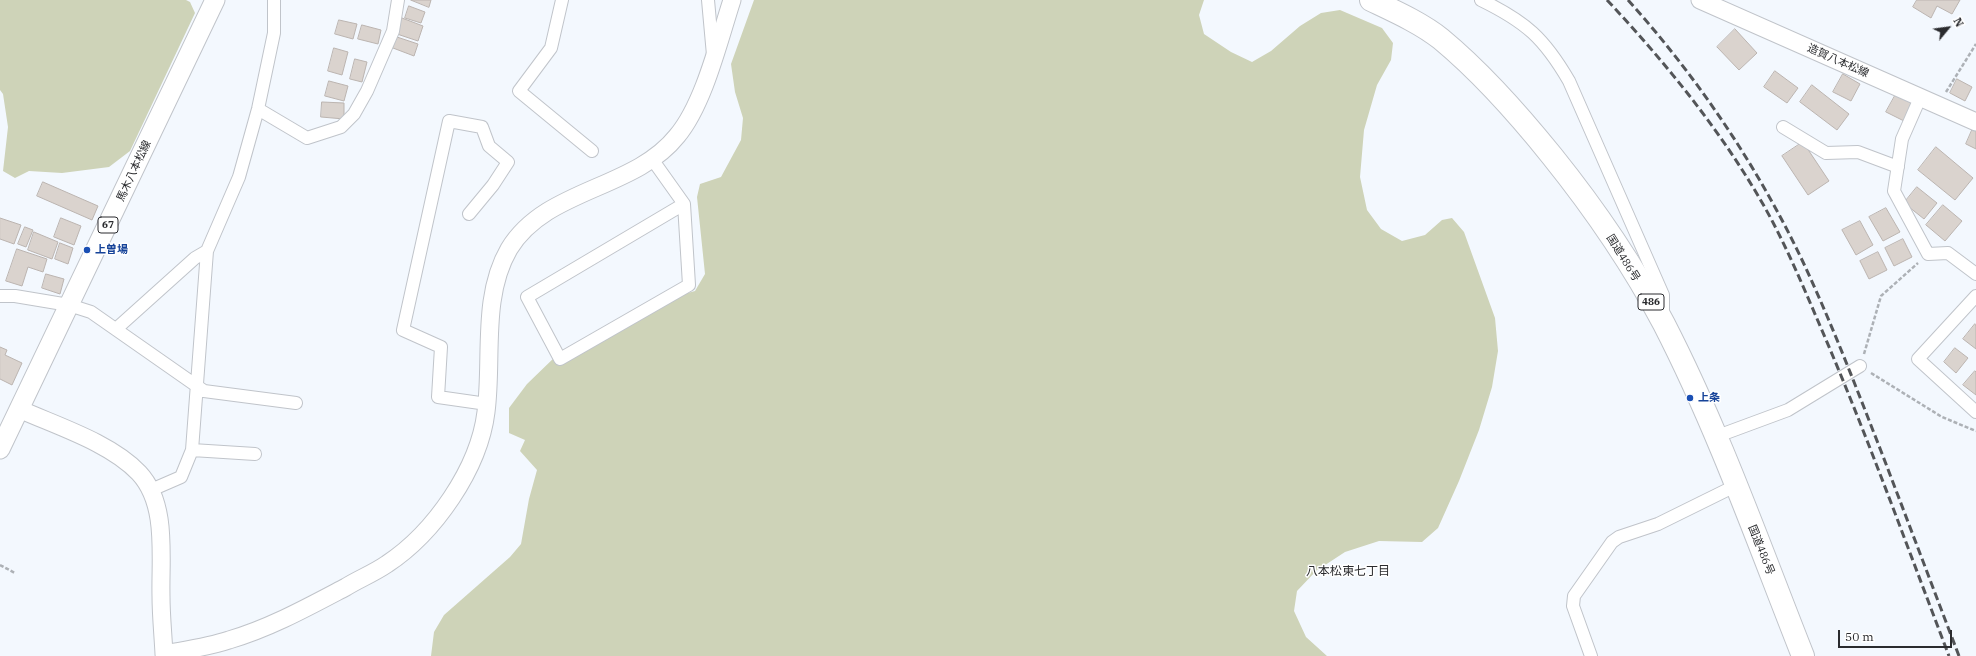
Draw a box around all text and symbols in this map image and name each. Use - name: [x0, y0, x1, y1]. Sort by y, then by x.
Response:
- north arrow: [1928, 8, 1968, 48]
- text: N: [1950, 15, 1967, 29]
- street label: 造賀八本松線: [1805, 42, 1871, 80]
- street label: 馬木八本松線: [114, 138, 154, 204]
- road number: 67: [98, 217, 118, 233]
- street label: 国道486号: [1603, 232, 1643, 284]
- place label: 上曽場: [95, 243, 128, 257]
- marker: 上曽場: [82, 245, 92, 255]
- road number: 486: [1638, 294, 1664, 310]
- place label: 上条: [1698, 391, 1720, 405]
- marker: 上条: [1685, 393, 1695, 403]
- street label: 国道486号: [1745, 523, 1777, 577]
- district label: 八本松東七丁目: [1306, 565, 1390, 579]
- scale bar: [1840, 622, 1954, 648]
- text: 50 m: [1845, 629, 1874, 644]

